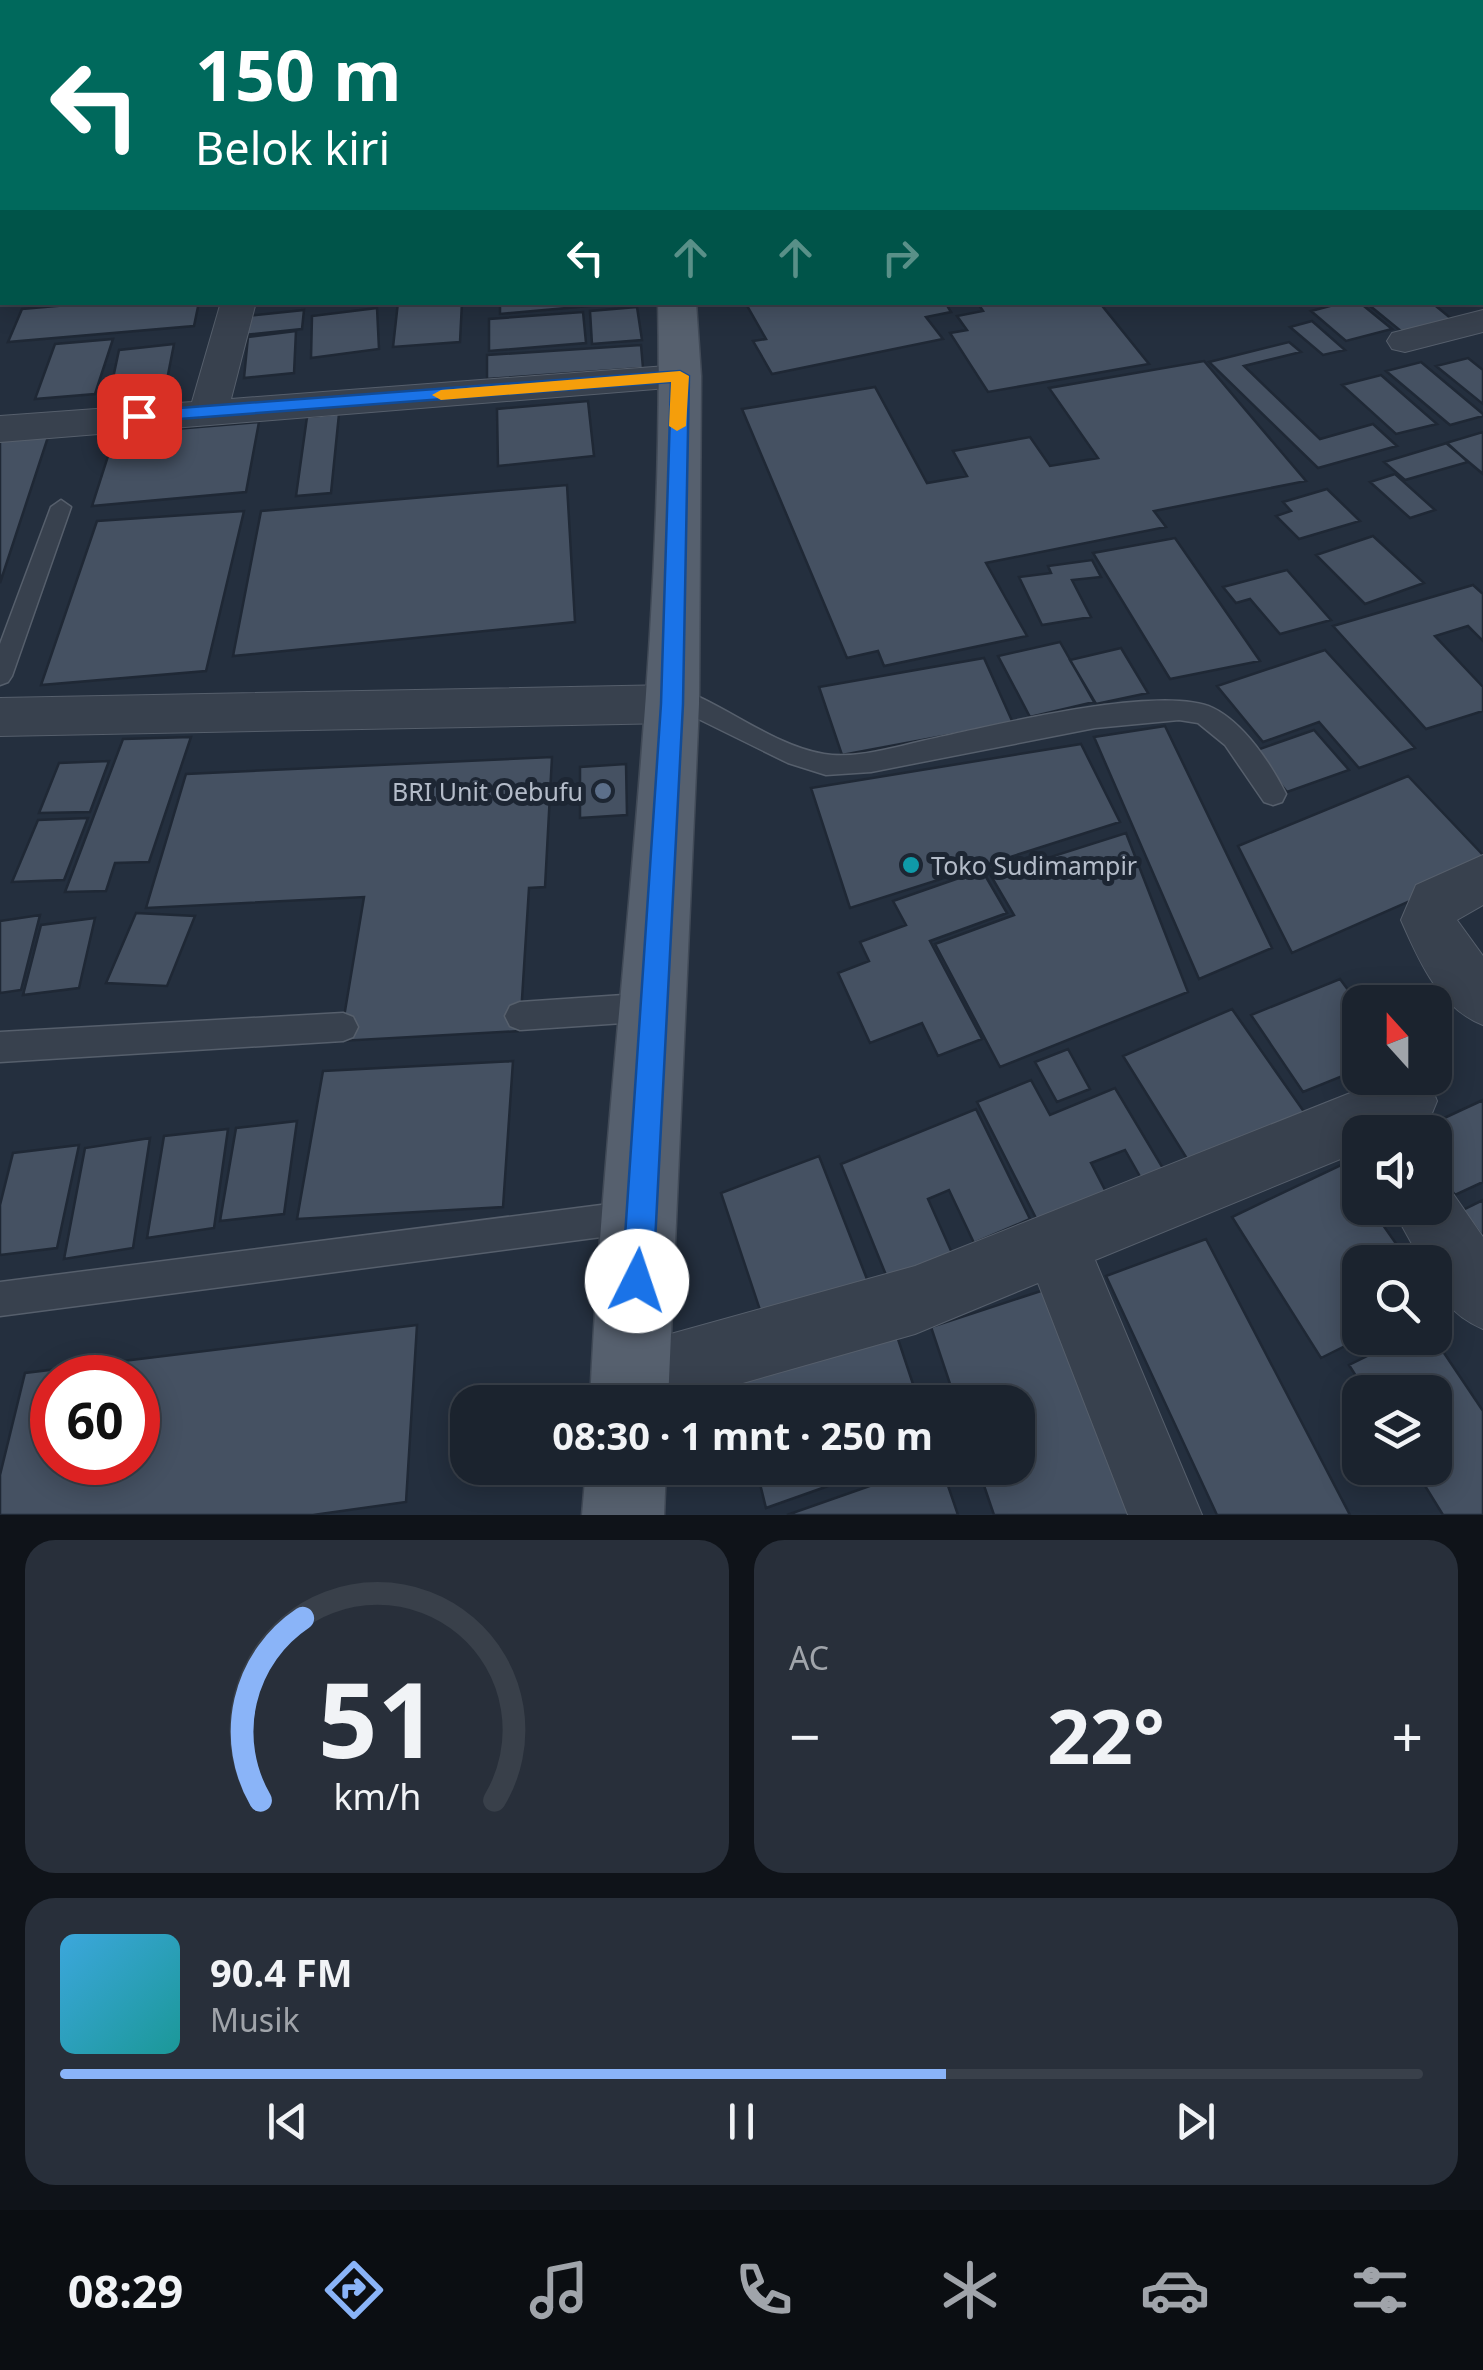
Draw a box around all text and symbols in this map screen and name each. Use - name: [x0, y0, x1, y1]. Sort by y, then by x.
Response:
- text: 150 m: [195, 26, 402, 122]
- icon: left: [30, 40, 160, 170]
- text: Belok kiri: [195, 117, 390, 178]
- icon: left: [558, 230, 613, 285]
- icon: ahead: [663, 230, 718, 285]
- icon: ahead: [768, 230, 823, 285]
- icon: right: [873, 230, 928, 285]
- pin: [97, 374, 182, 459]
- icon: arrive: [112, 389, 167, 444]
- place label: BRI Unit Oebufu: [392, 774, 583, 808]
- marker: BRI Unit Oebufu: [592, 780, 614, 802]
- place label: Toko Sudimampir: [931, 848, 1137, 882]
- marker: Toko Sudimampir: [900, 854, 922, 876]
- north arrow: [1342, 985, 1452, 1095]
- map controls: [1342, 985, 1452, 1485]
- button: sound: [1342, 1115, 1452, 1225]
- position arrow: [585, 1229, 689, 1333]
- button: search: [1342, 1245, 1452, 1355]
- speed limit sign: 60: [30, 1355, 160, 1485]
- button: layers: [1342, 1375, 1452, 1485]
- text: 08:30 · 1 mnt · 250 m: [552, 1409, 933, 1461]
- text: AC: [789, 1636, 829, 1679]
- text: 51: [318, 1647, 436, 1788]
- text: 22°: [1047, 1684, 1165, 1786]
- text: −: [789, 1698, 820, 1773]
- text: +: [1392, 1698, 1423, 1773]
- text: km/h: [333, 1772, 421, 1820]
- text: 90.4 FM: [210, 1946, 352, 1998]
- text: Musik: [210, 1998, 299, 2041]
- icon: previous: [260, 2094, 315, 2149]
- icon: pause: [714, 2094, 769, 2149]
- icon: next: [1168, 2094, 1223, 2149]
- icon: directions: [319, 2255, 389, 2325]
- icon: music: [524, 2255, 594, 2325]
- icon: phone: [729, 2255, 799, 2325]
- icon: climate: [935, 2255, 1005, 2325]
- icon: car: [1140, 2255, 1210, 2325]
- icon: filters: [1345, 2255, 1415, 2325]
- text: 08:29: [68, 2260, 183, 2321]

